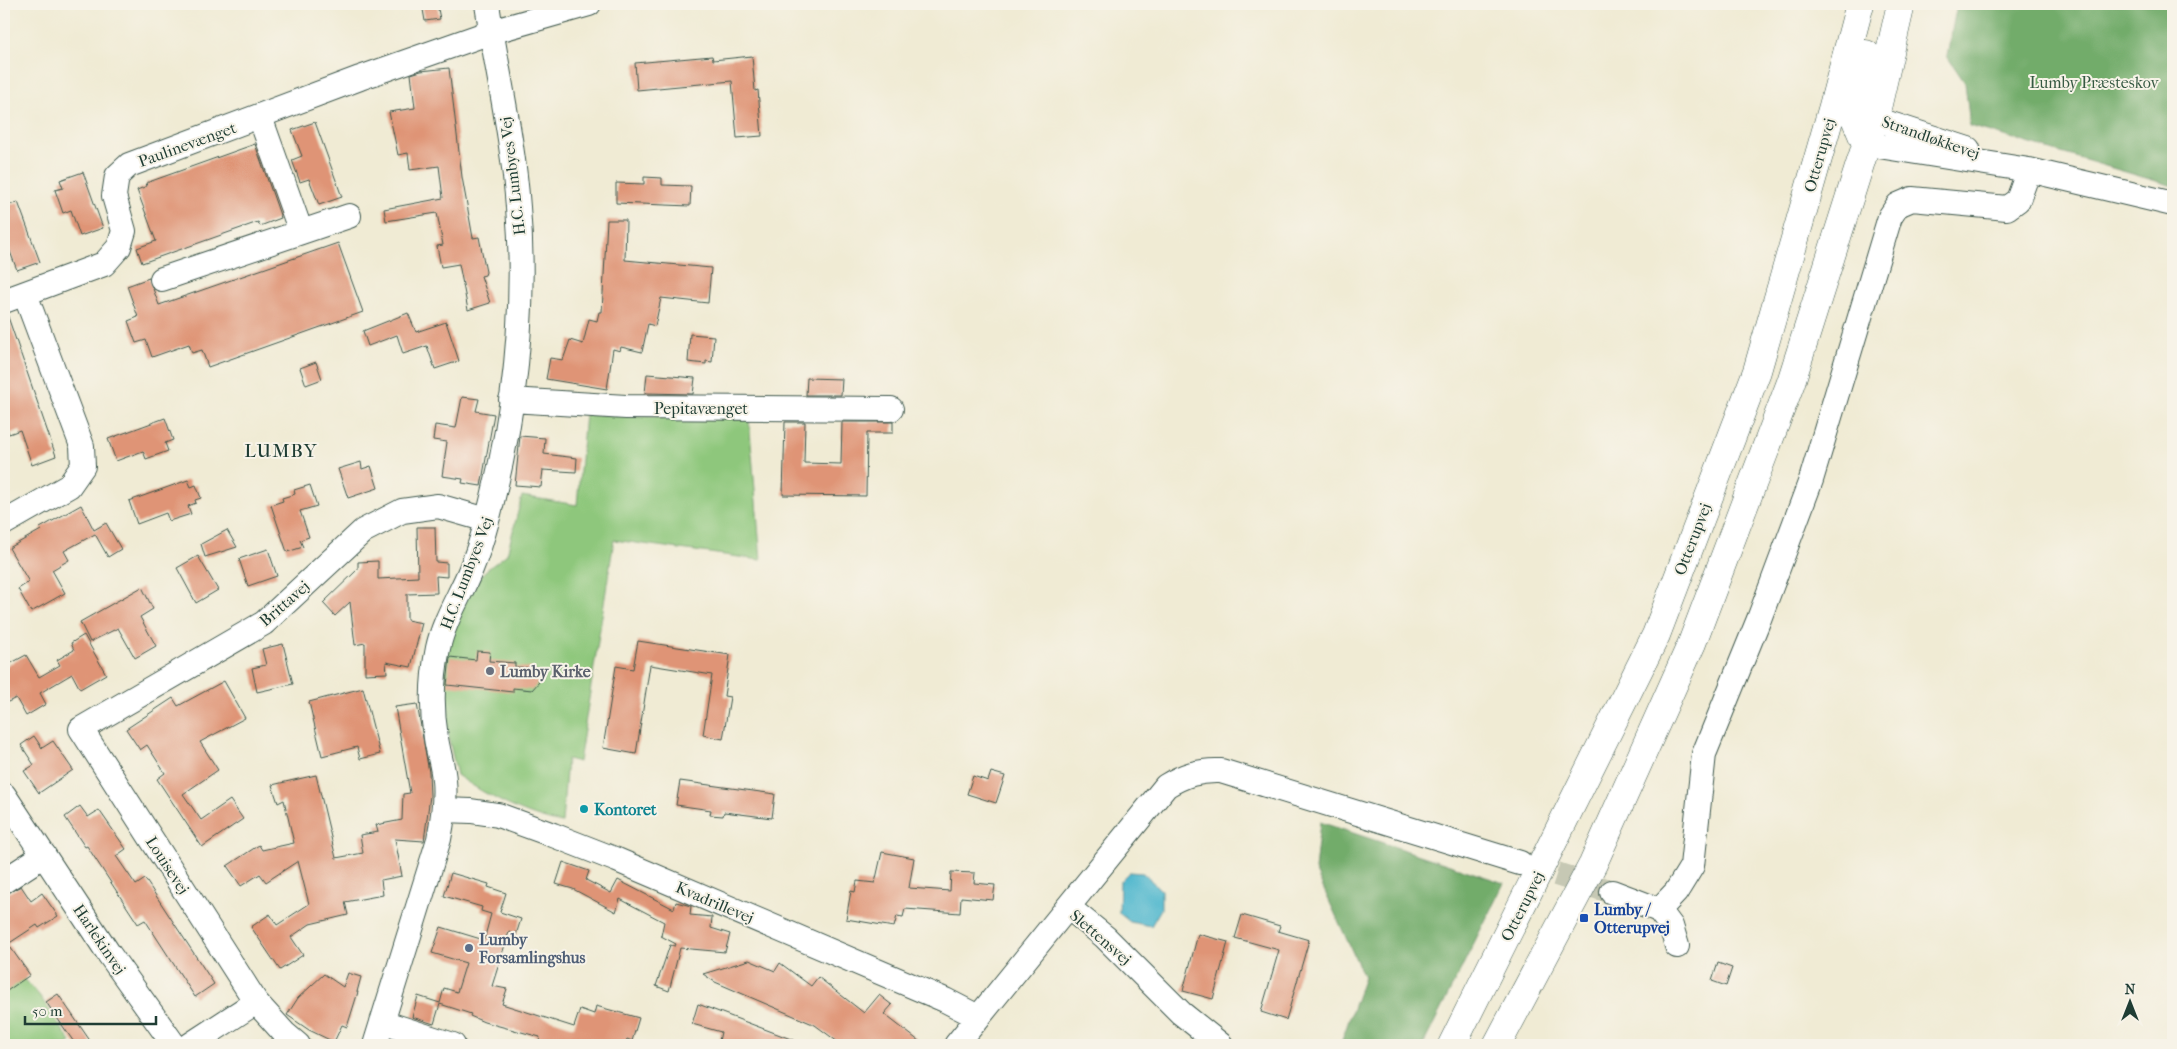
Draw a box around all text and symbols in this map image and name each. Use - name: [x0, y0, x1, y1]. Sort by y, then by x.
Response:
- park label: Lumby Præsteskov: [2030, 73, 2159, 92]
- street label: Strandløkkevej: [1879, 112, 1982, 163]
- street label: H.C. Lumbyes Vej: [496, 116, 529, 236]
- street label: Otterupvej: [1800, 116, 1839, 194]
- street label: Paulinevænget: [136, 118, 239, 171]
- street label: Pepitavænget: [654, 399, 748, 418]
- district label: LUMBY: [244, 440, 318, 462]
- street label: Otterupvej: [1670, 500, 1715, 578]
- street label: H.C. Lumbyes Vej: [436, 514, 497, 632]
- street label: Brittavej: [255, 577, 313, 630]
- place label: Lumby Kirke: [500, 662, 591, 682]
- marker: Lumby Kirke: [484, 665, 496, 677]
- place label: Kontoret: [594, 800, 657, 819]
- marker: Kontoret: [578, 803, 590, 815]
- street label: Louisevej: [142, 833, 193, 898]
- street label: Otterupvej: [1497, 868, 1548, 944]
- street label: Kvadrillevej: [673, 878, 757, 927]
- place label: Lumby / Otterupvej: [1594, 900, 1670, 938]
- street label: Harlekinvej: [69, 901, 130, 978]
- street label: Slettensvej: [1066, 906, 1135, 969]
- marker: Lumby / Otterupvej: [1578, 912, 1590, 924]
- place label: Lumby Forsamlingshus: [478, 930, 586, 968]
- marker: Lumby Forsamlingshus: [463, 942, 475, 954]
- north arrow: [2104, 976, 2154, 1026]
- text: N: [2125, 981, 2136, 998]
- scale bar: [25, 994, 156, 1026]
- text: 50 m: [32, 1002, 63, 1020]

